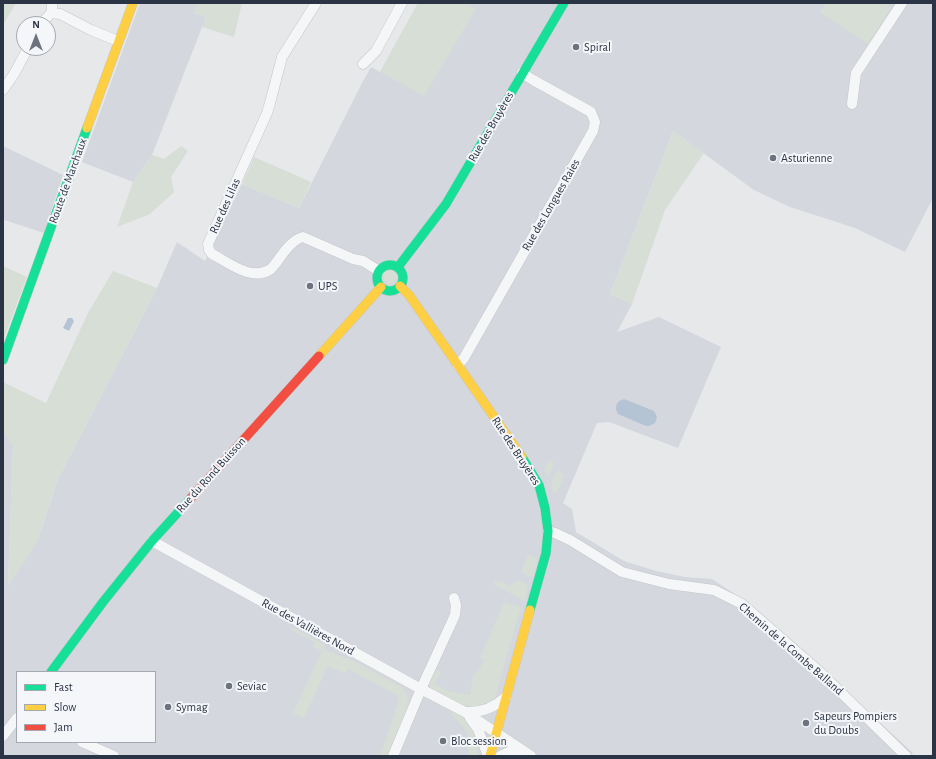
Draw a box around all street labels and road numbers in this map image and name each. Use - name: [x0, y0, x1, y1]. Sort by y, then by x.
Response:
- street label: Rue des Bruyères: [465, 89, 517, 165]
- street label: Route de Marchaux: [46, 136, 90, 226]
- street label: Rue des Longues Raies: [519, 156, 583, 254]
- street label: Rue des Lilas: [206, 176, 244, 236]
- street label: Rue des Bruyères: [489, 414, 543, 488]
- street label: Rue du Rond Buisson: [173, 434, 249, 516]
- street label: Rue des Vallières Nord: [259, 596, 357, 658]
- street label: Chemin de la Combe Balland: [736, 600, 846, 698]

